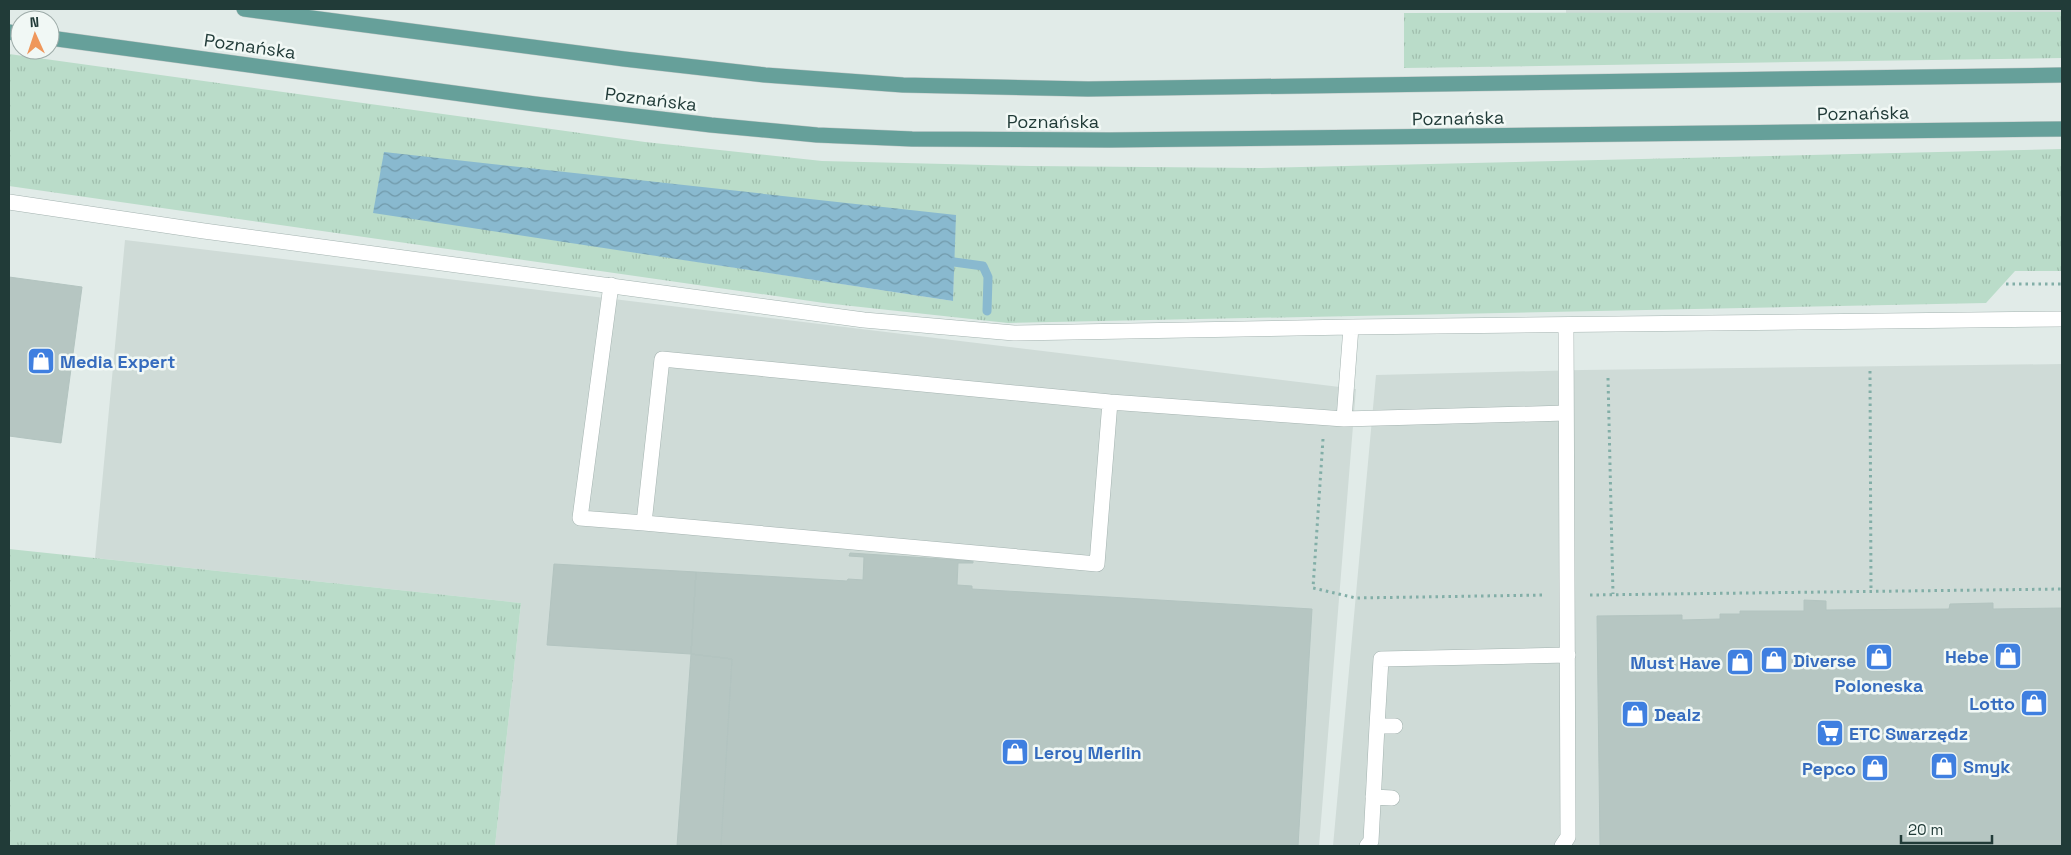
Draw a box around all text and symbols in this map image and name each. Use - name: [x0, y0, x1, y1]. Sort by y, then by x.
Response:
- north arrow: [10, 10, 60, 60]
- text: N: [29, 13, 39, 31]
- street label: Poznańska: [203, 28, 297, 64]
- street label: Poznańska: [604, 82, 698, 116]
- street label: Poznańska: [1817, 101, 1909, 125]
- street label: Poznańska: [1412, 106, 1504, 130]
- street label: Poznańska: [1007, 110, 1099, 133]
- shop icon: Media Expert: [26, 346, 56, 376]
- place label: Media Expert: [60, 350, 175, 373]
- shop icon: Hebe: [1993, 641, 2023, 671]
- shop icon: Poloneska: [1864, 642, 1894, 672]
- shop icon: Diverse: [1759, 645, 1789, 675]
- place label: Hebe: [1945, 645, 1989, 668]
- shop icon: Must Have: [1725, 647, 1755, 677]
- place label: Diverse: [1793, 649, 1857, 672]
- place label: Must Have: [1630, 651, 1721, 674]
- place label: Poloneska: [1835, 674, 1924, 697]
- shop icon: Lotto: [2019, 688, 2049, 718]
- place label: Lotto: [1969, 692, 2015, 715]
- shop icon: Dealz: [1620, 699, 1650, 729]
- place label: Dealz: [1654, 703, 1701, 726]
- supermarket icon: ETC Swarzędz: [1815, 718, 1845, 748]
- place label: ETC Swarzędz: [1849, 722, 1968, 745]
- shop icon: Leroy Merlin: [1000, 737, 1030, 767]
- place label: Leroy Merlin: [1034, 741, 1142, 764]
- shop icon: Smyk: [1929, 751, 1959, 781]
- shop icon: Pepco: [1860, 753, 1890, 783]
- place label: Smyk: [1963, 755, 2010, 778]
- place label: Pepco: [1802, 757, 1856, 780]
- scale bar: [1901, 812, 1992, 844]
- text: 20 m: [1908, 820, 1943, 839]

